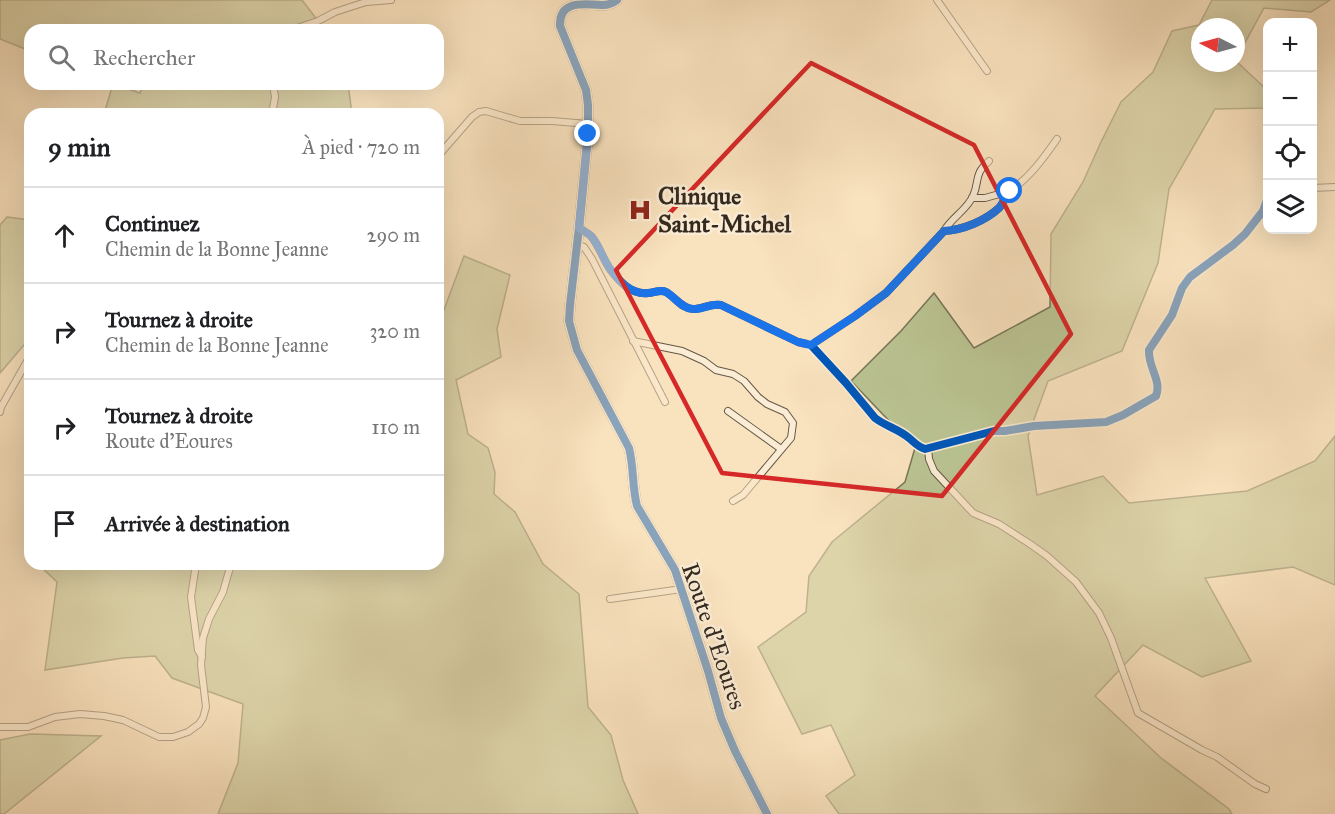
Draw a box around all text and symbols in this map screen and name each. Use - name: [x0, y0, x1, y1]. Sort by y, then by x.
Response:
- north arrow: [1191, 18, 1245, 72]
- map controls: [1263, 18, 1317, 234]
- button: +: [1263, 18, 1317, 72]
- search box: [24, 24, 444, 90]
- icon: search: [45, 41, 78, 74]
- text: Rechercher: [93, 44, 195, 71]
- button: −: [1263, 72, 1317, 126]
- route end: [574, 120, 600, 146]
- button: locate: [1263, 126, 1317, 180]
- text: 9 min: [48, 131, 111, 163]
- text: À pied · 720 m: [302, 135, 420, 159]
- route start: [996, 177, 1022, 203]
- button: layers: [1263, 180, 1317, 234]
- place label: Clinique Saint-Michel: [658, 181, 791, 239]
- hospital icon: Clinique Saint-Michel: [627, 197, 653, 223]
- text: Continuez: [105, 210, 200, 237]
- icon: ahead: [48, 219, 81, 252]
- text: 290 m: [367, 223, 420, 247]
- text: Chemin de la Bonne Jeanne: [105, 237, 328, 261]
- text: Tournez à droite: [105, 306, 253, 333]
- icon: right: [48, 315, 81, 348]
- text: 320 m: [369, 319, 420, 343]
- text: Chemin de la Bonne Jeanne: [105, 333, 328, 357]
- text: Tournez à droite: [105, 402, 253, 429]
- icon: right: [48, 411, 81, 444]
- text: 110 m: [372, 415, 420, 439]
- text: Route d'Eoures: [105, 429, 233, 453]
- icon: arrive: [48, 507, 81, 540]
- text: Arrivée à destination: [105, 510, 290, 537]
- street label: Route d'Eoures: [675, 559, 753, 713]

